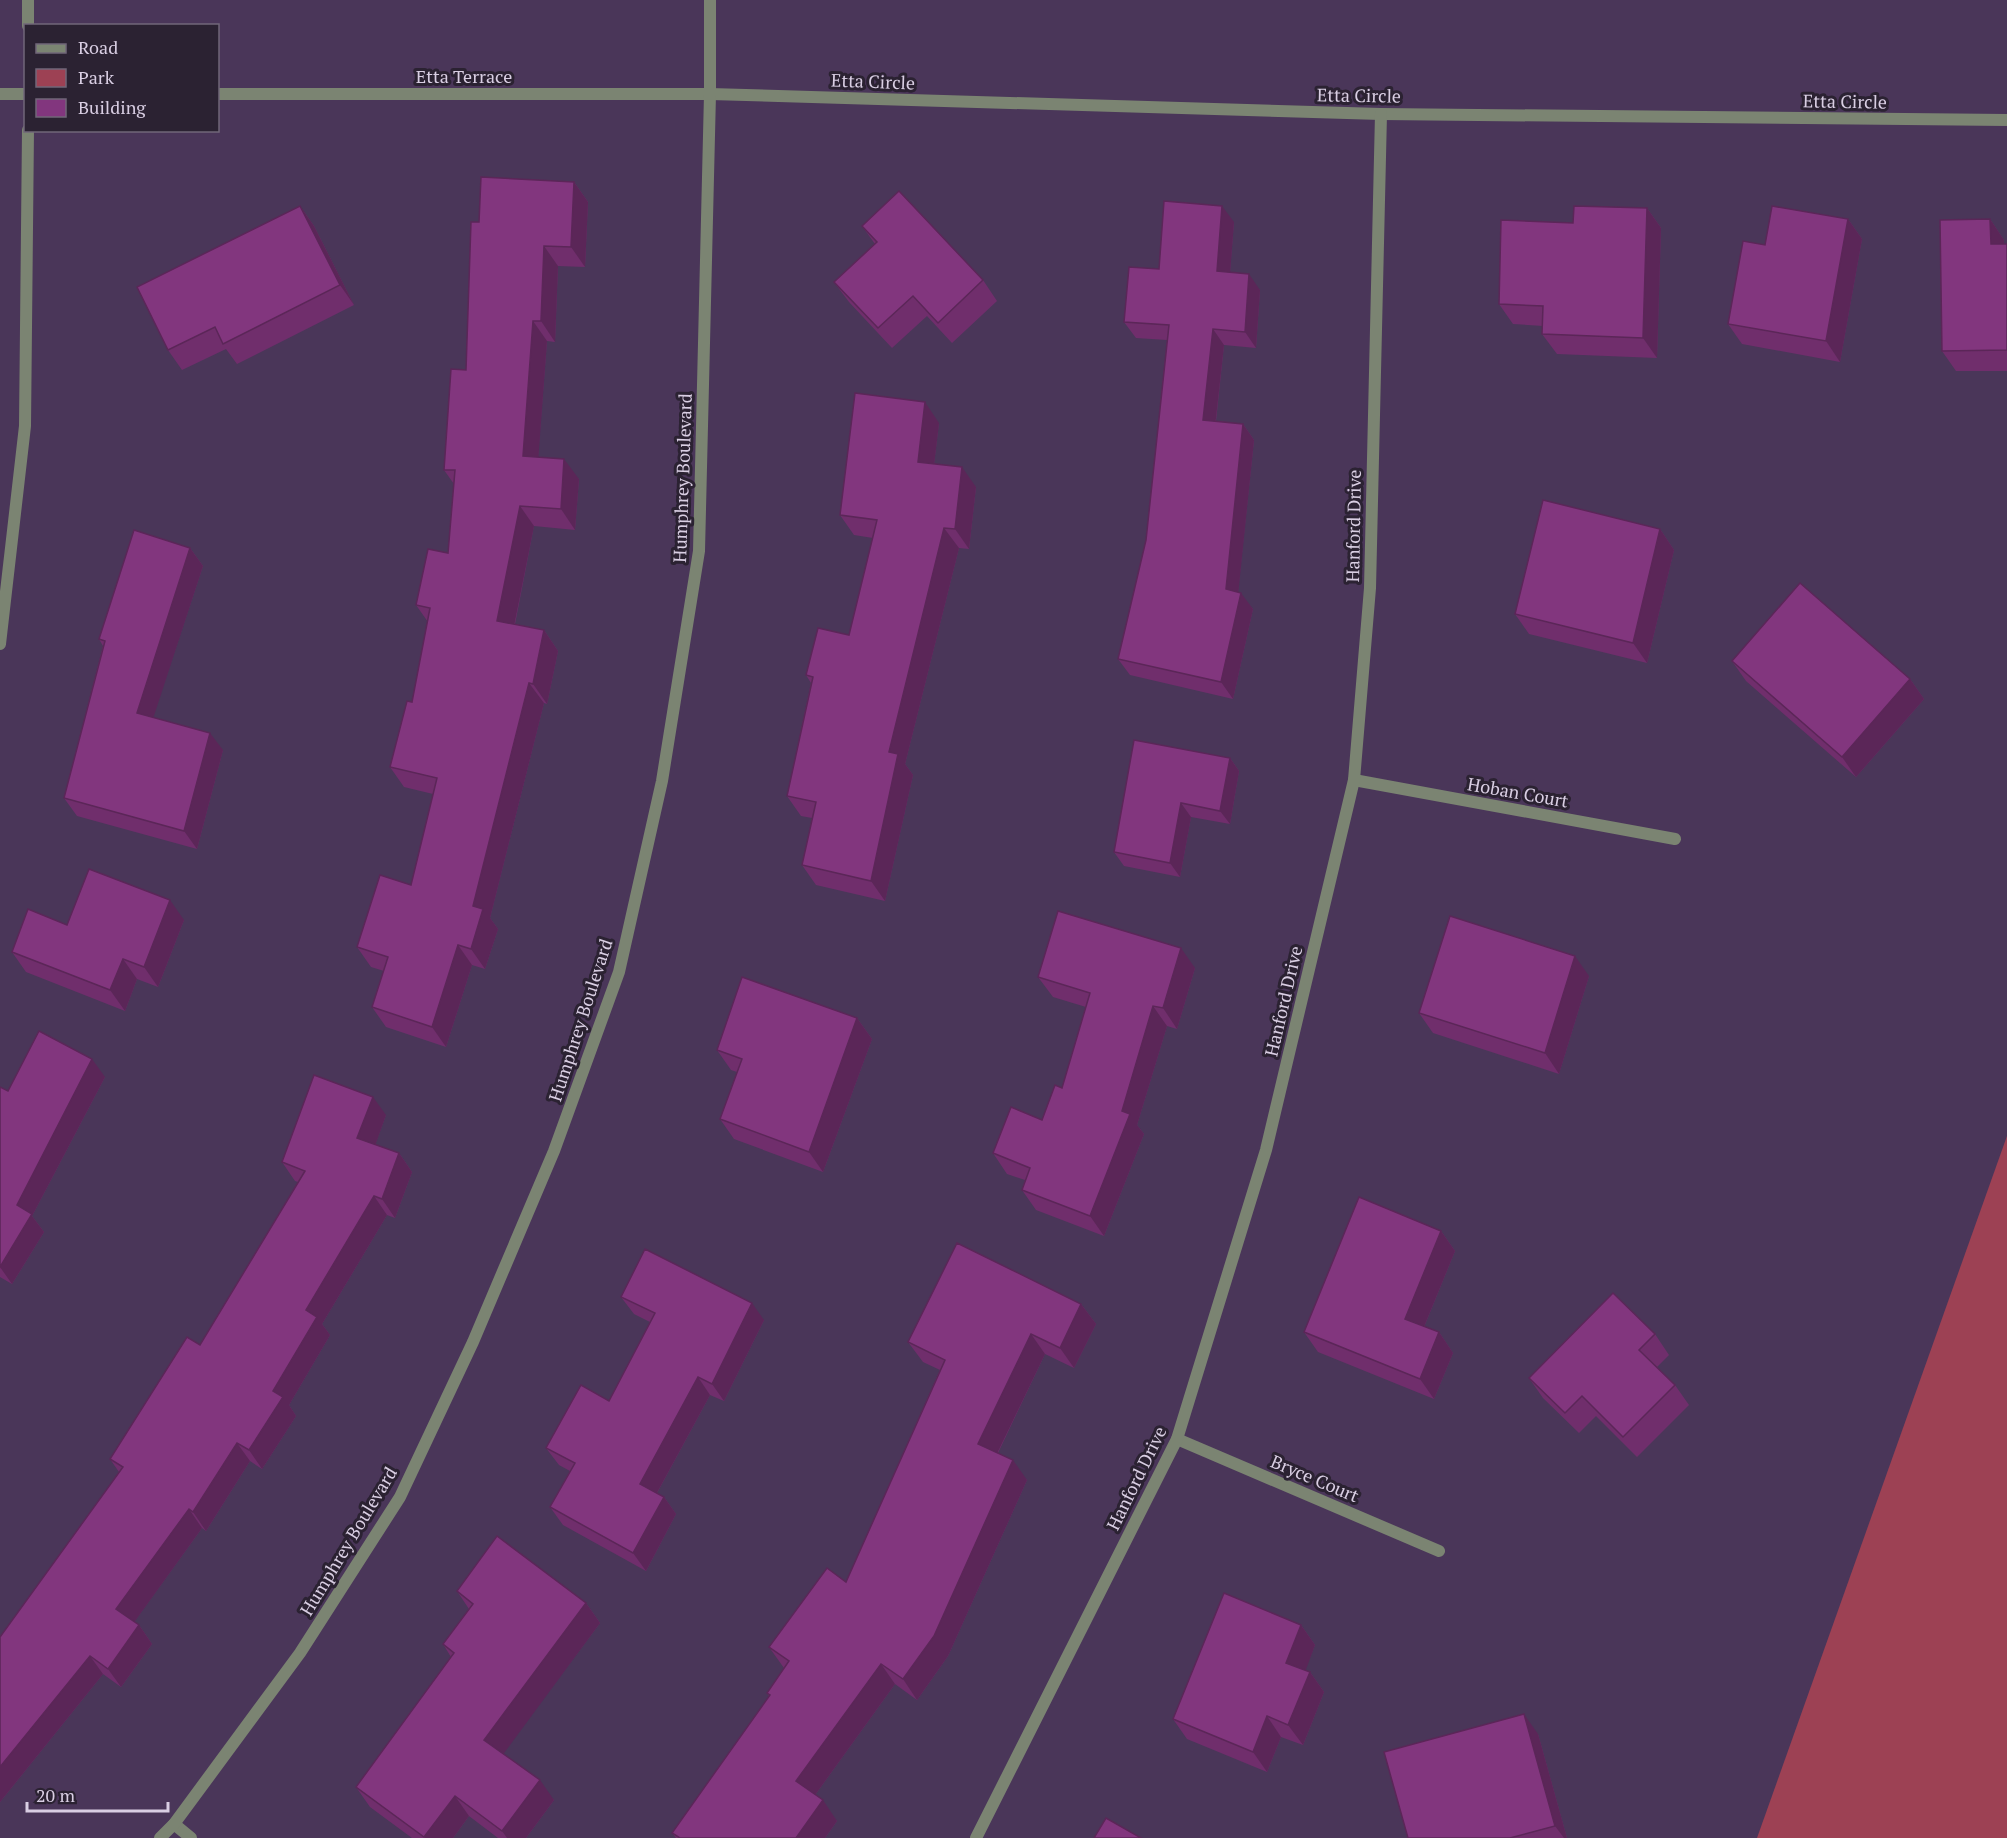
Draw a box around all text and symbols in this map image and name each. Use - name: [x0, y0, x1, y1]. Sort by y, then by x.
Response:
- legend: [24, 24, 219, 132]
- text: Road: [78, 35, 118, 59]
- street label: Etta Terrace: [416, 64, 512, 88]
- text: Park: [78, 65, 115, 89]
- street label: Etta Circle: [831, 68, 915, 94]
- street label: Etta Circle: [1317, 82, 1401, 108]
- street label: Etta Circle: [1803, 88, 1887, 114]
- text: Building: [78, 95, 146, 119]
- street label: Humphrey Boulevard: [667, 393, 697, 563]
- street label: Hanford Drive: [1340, 469, 1366, 583]
- street label: Hoban Court: [1466, 771, 1571, 813]
- street label: Humphrey Boulevard: [542, 936, 618, 1104]
- street label: Hanford Drive: [1259, 943, 1307, 1059]
- street label: Hanford Drive: [1100, 1422, 1172, 1534]
- street label: Bryce Court: [1267, 1449, 1363, 1507]
- street label: Humphrey Boulevard: [294, 1462, 402, 1620]
- scale bar: [27, 1775, 168, 1813]
- text: 20 m: [36, 1783, 76, 1807]

